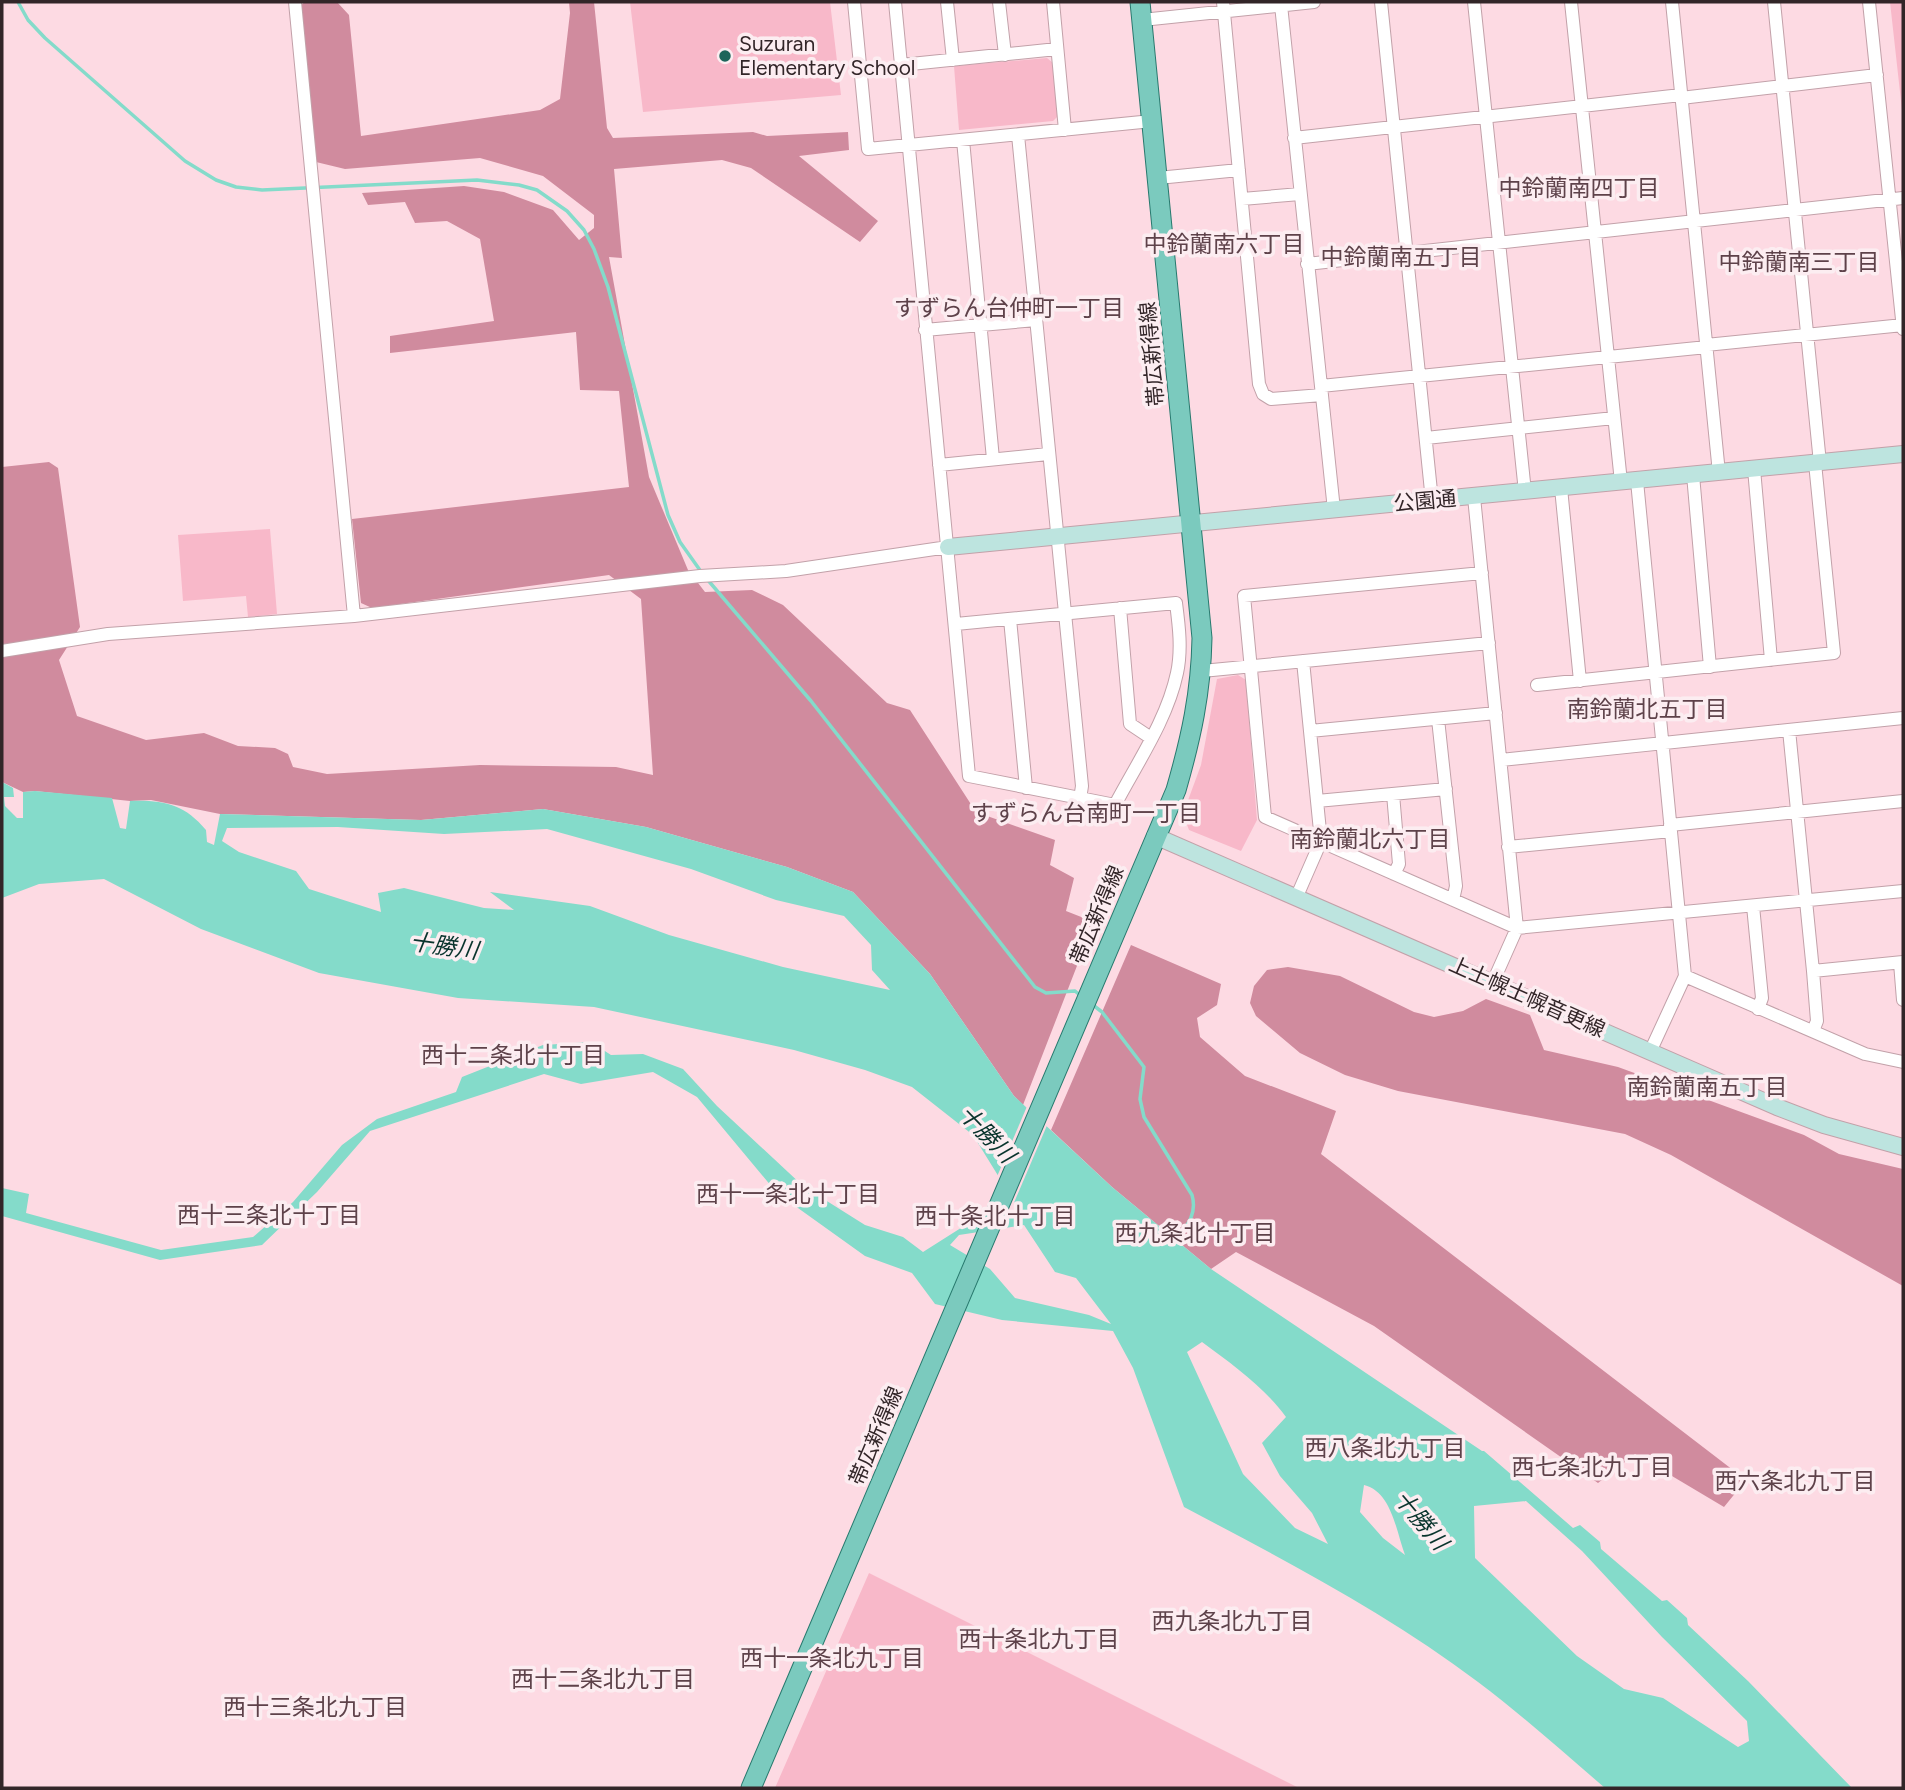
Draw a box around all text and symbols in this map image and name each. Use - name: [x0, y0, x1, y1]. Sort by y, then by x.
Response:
- place label: Suzuran Elementary School: [739, 31, 915, 80]
- marker: Suzuran Elementary School: [717, 48, 733, 64]
- district label: 中鈴蘭南四丁目: [1499, 174, 1660, 202]
- district label: 中鈴蘭南六丁目: [1144, 230, 1305, 258]
- district label: 中鈴蘭南五丁目: [1321, 243, 1482, 271]
- district label: 中鈴蘭南三丁目: [1719, 248, 1880, 276]
- district label: すずらん台仲町一丁目: [894, 294, 1124, 322]
- street label: 帯広新得線: [1134, 301, 1169, 407]
- street label: 公園通: [1392, 485, 1457, 516]
- district label: 南鈴蘭北五丁目: [1567, 695, 1728, 723]
- district label: すずらん台南町一丁目: [971, 799, 1201, 827]
- district label: 南鈴蘭北六丁目: [1290, 825, 1451, 853]
- street label: 帯広新得線: [1065, 862, 1129, 968]
- water label: 十勝川: [408, 927, 483, 965]
- street label: 上士幌士幌音更線: [1445, 951, 1609, 1042]
- district label: 西十二条北十丁目: [421, 1041, 605, 1069]
- district label: 南鈴蘭南五丁目: [1627, 1073, 1788, 1101]
- water label: 十勝川: [953, 1099, 1023, 1171]
- district label: 西十一条北十丁目: [696, 1180, 880, 1208]
- district label: 西十三条北十丁目: [177, 1201, 361, 1229]
- district label: 西十条北十丁目: [915, 1202, 1076, 1230]
- district label: 西九条北十丁目: [1115, 1219, 1276, 1247]
- street label: 帯広新得線: [844, 1383, 908, 1489]
- district label: 西八条北九丁目: [1305, 1434, 1466, 1462]
- district label: 西七条北九丁目: [1512, 1453, 1673, 1481]
- district label: 西六条北九丁目: [1715, 1467, 1876, 1495]
- water label: 十勝川: [1388, 1485, 1456, 1558]
- district label: 西九条北九丁目: [1152, 1607, 1313, 1635]
- district label: 西十条北九丁目: [959, 1625, 1120, 1653]
- district label: 西十一条北九丁目: [740, 1644, 924, 1672]
- district label: 西十二条北九丁目: [511, 1665, 695, 1693]
- district label: 西十三条北九丁目: [223, 1693, 407, 1721]

